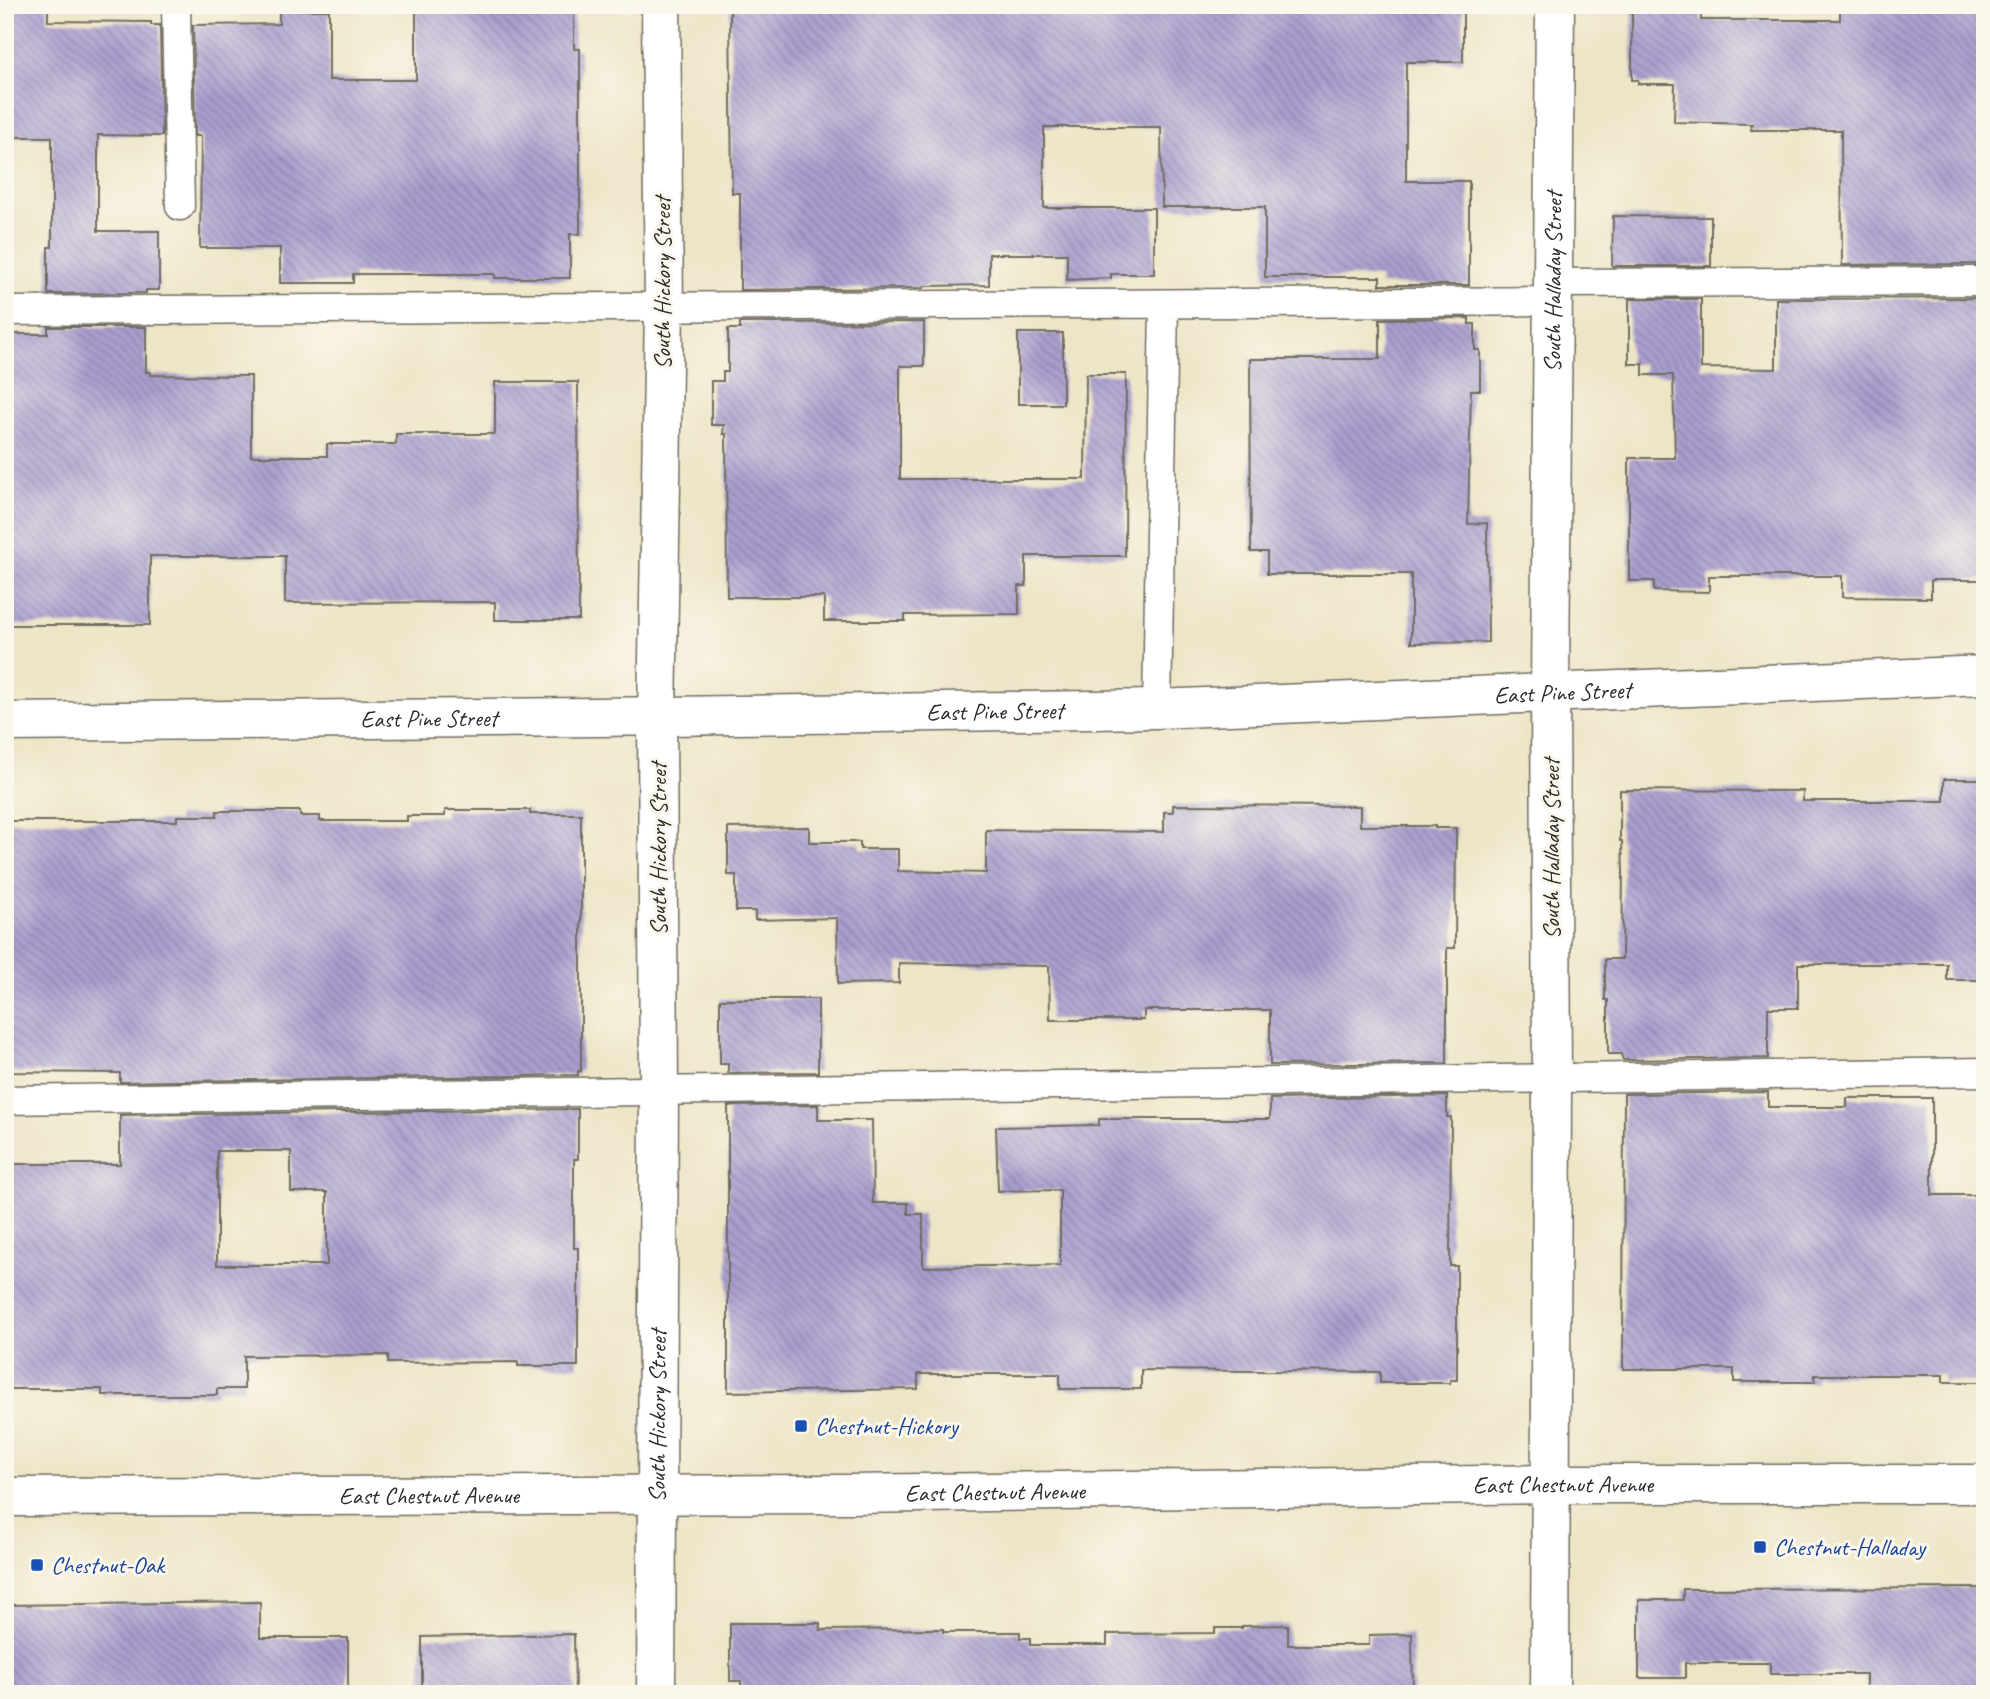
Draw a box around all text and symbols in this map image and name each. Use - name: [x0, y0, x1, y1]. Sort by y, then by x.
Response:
- street label: South Halladay Street: [1537, 188, 1569, 373]
- street label: South Hickory Street: [647, 194, 677, 369]
- street label: East Pine Street: [1493, 674, 1635, 710]
- street label: East Pine Street: [926, 695, 1067, 727]
- street label: East Pine Street: [360, 703, 501, 734]
- street label: South Halladay Street: [1536, 756, 1566, 939]
- street label: South Hickory Street: [643, 760, 673, 935]
- street label: South Hickory Street: [642, 1326, 673, 1503]
- place label: Chestnut-Hickory: [815, 1411, 959, 1441]
- marker: Chestnut-Hickory: [793, 1418, 809, 1434]
- street label: East Chestnut Avenue: [1473, 1469, 1655, 1500]
- street label: East Chestnut Avenue: [905, 1476, 1087, 1508]
- street label: East Chestnut Avenue: [339, 1480, 521, 1511]
- place label: Chestnut-Halladay: [1774, 1532, 1927, 1562]
- marker: Chestnut-Halladay: [1752, 1539, 1768, 1555]
- place label: Chestnut-Oak: [51, 1550, 166, 1580]
- marker: Chestnut-Oak: [29, 1557, 45, 1573]

